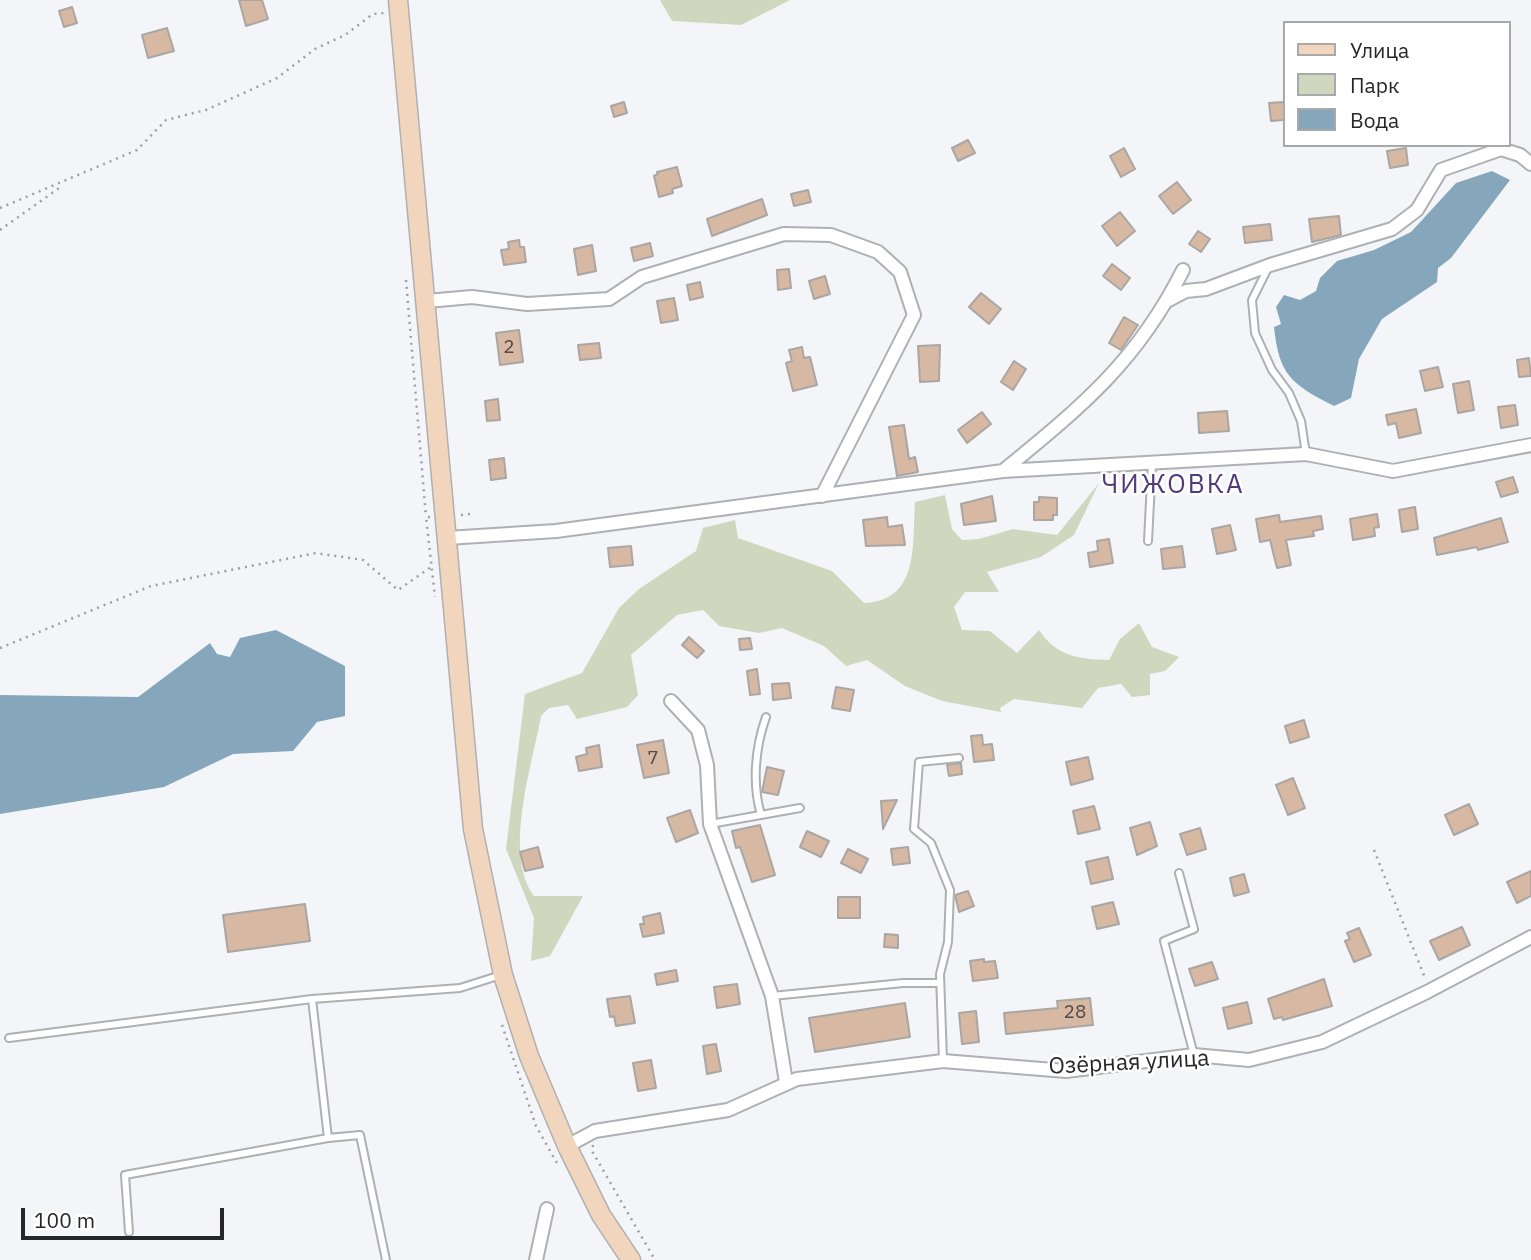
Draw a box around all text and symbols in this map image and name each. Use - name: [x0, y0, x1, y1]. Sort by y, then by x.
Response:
- legend: [1282, 21, 1510, 147]
- text: Улица: [1350, 36, 1409, 64]
- text: Парк: [1350, 71, 1400, 99]
- text: Вода: [1350, 106, 1399, 134]
- house number: 2: [503, 337, 515, 359]
- district label: ЧИЖОВКА: [1102, 469, 1244, 501]
- house number: 7: [647, 748, 659, 770]
- house number: 28: [1064, 1002, 1086, 1024]
- street label: Озёрная улица: [1048, 1045, 1210, 1081]
- scale bar: [24, 1194, 228, 1238]
- text: 100 m: [34, 1206, 95, 1234]

